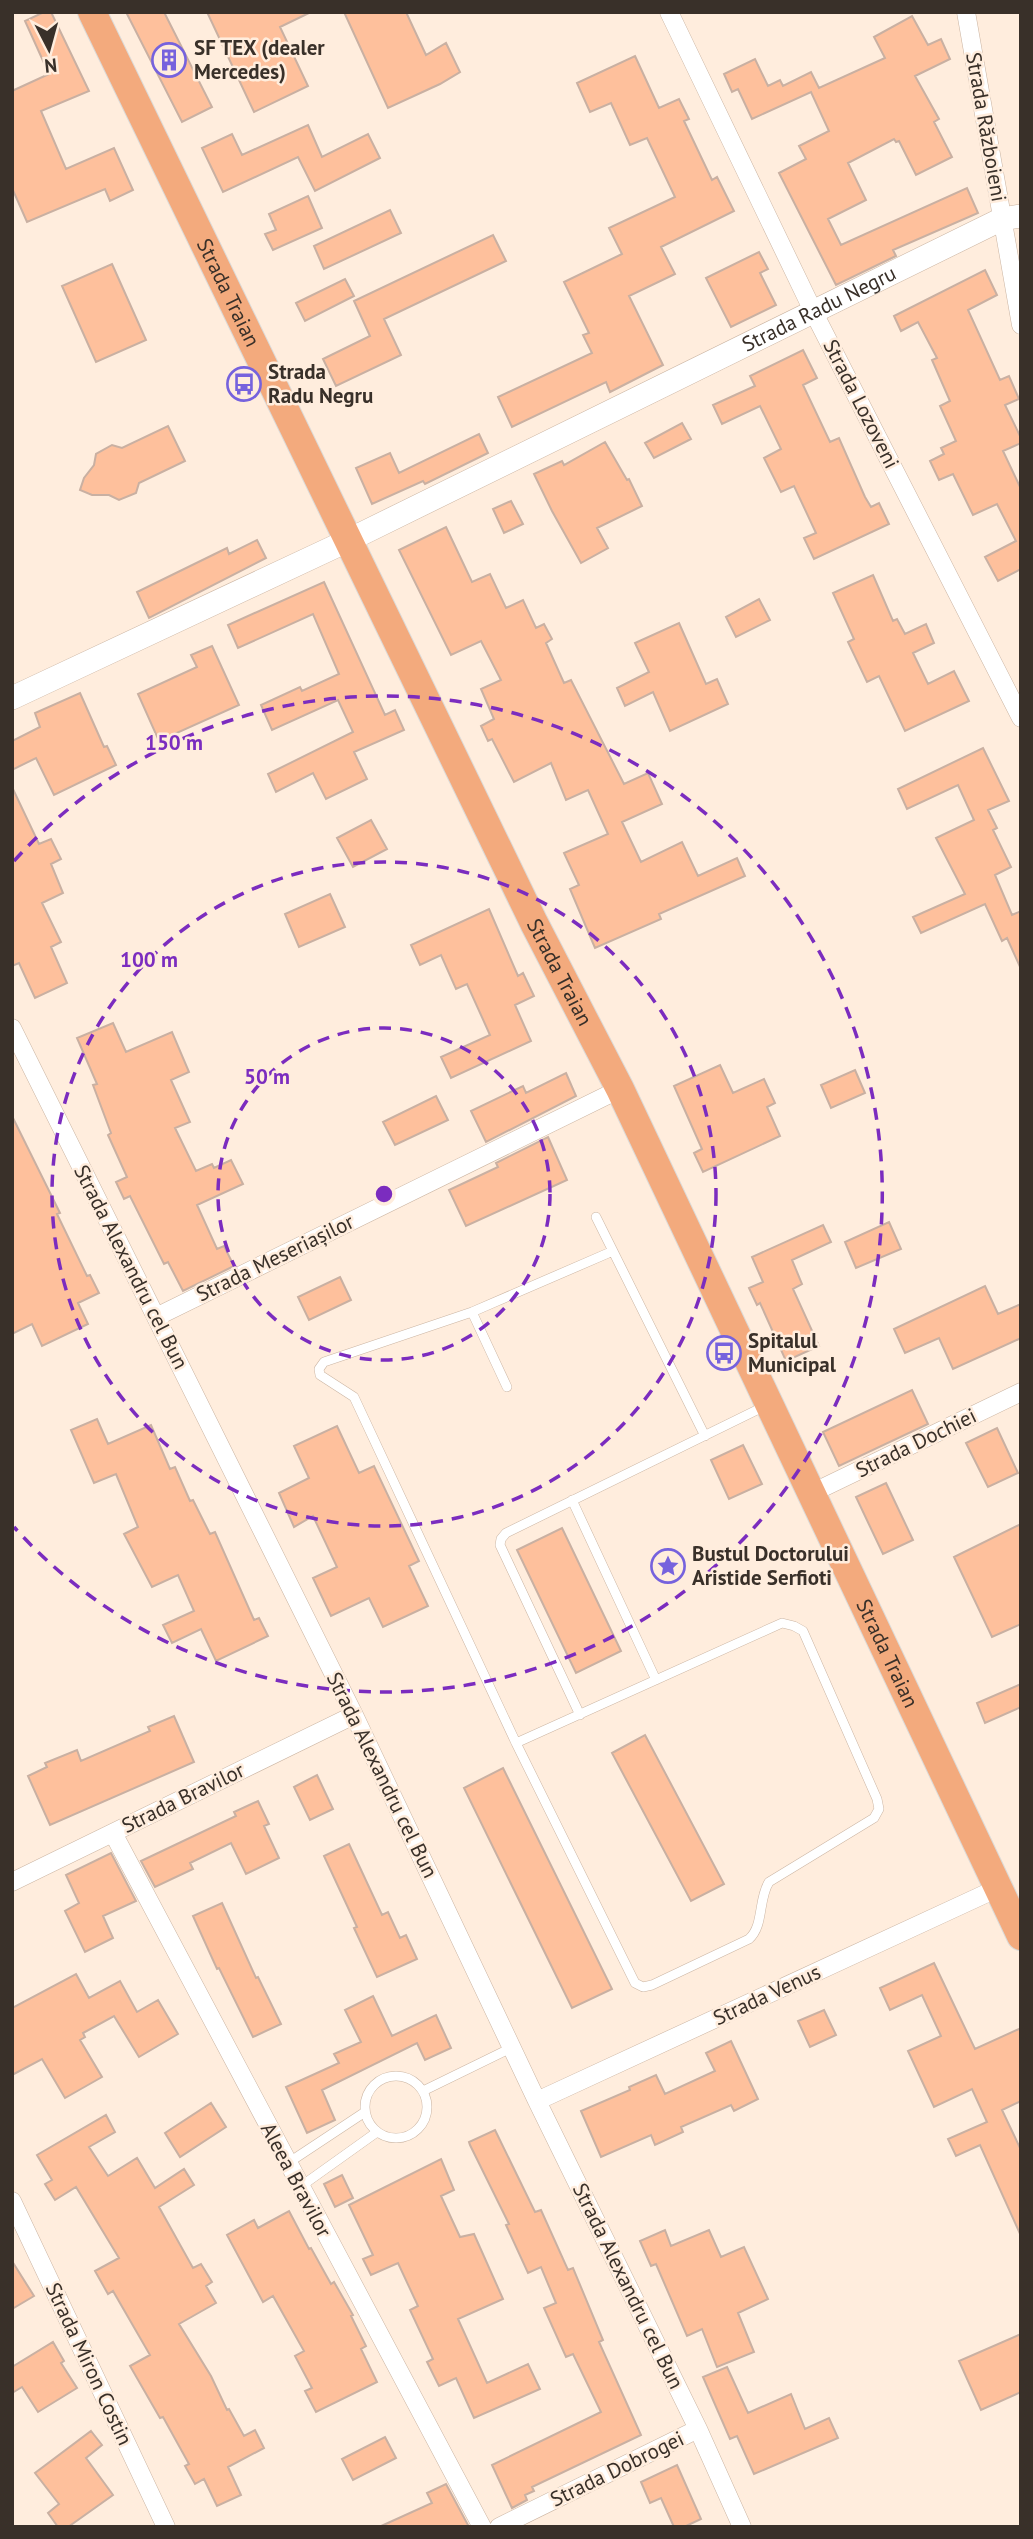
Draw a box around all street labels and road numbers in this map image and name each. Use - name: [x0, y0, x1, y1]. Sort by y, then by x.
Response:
- street label: Strada Războieni: [960, 50, 1013, 204]
- street label: Strada Traian: [191, 234, 266, 351]
- street label: Strada Radu Negru: [737, 259, 900, 358]
- street label: Strada Lozoveni: [817, 335, 906, 473]
- street label: Strada Traian: [521, 914, 599, 1030]
- street label: Strada Alexandru cel Bun: [68, 1160, 195, 1373]
- street label: Strada Meseriașilor: [192, 1208, 358, 1307]
- street label: Strada Dochiei: [851, 1402, 981, 1483]
- street label: Strada Traian: [850, 1595, 925, 1712]
- street label: Strada Alexandru cel Bun: [321, 1667, 444, 1882]
- street label: Strada Bravilor: [117, 1756, 249, 1839]
- street label: Strada Venus: [709, 1958, 825, 2031]
- street label: Aleea Bravilor: [255, 2118, 338, 2242]
- street label: Strada Alexandru cel Bun: [567, 2178, 690, 2393]
- street label: Strada Miron Costin: [40, 2278, 139, 2449]
- street label: Strada Dobrogei: [545, 2425, 688, 2513]

